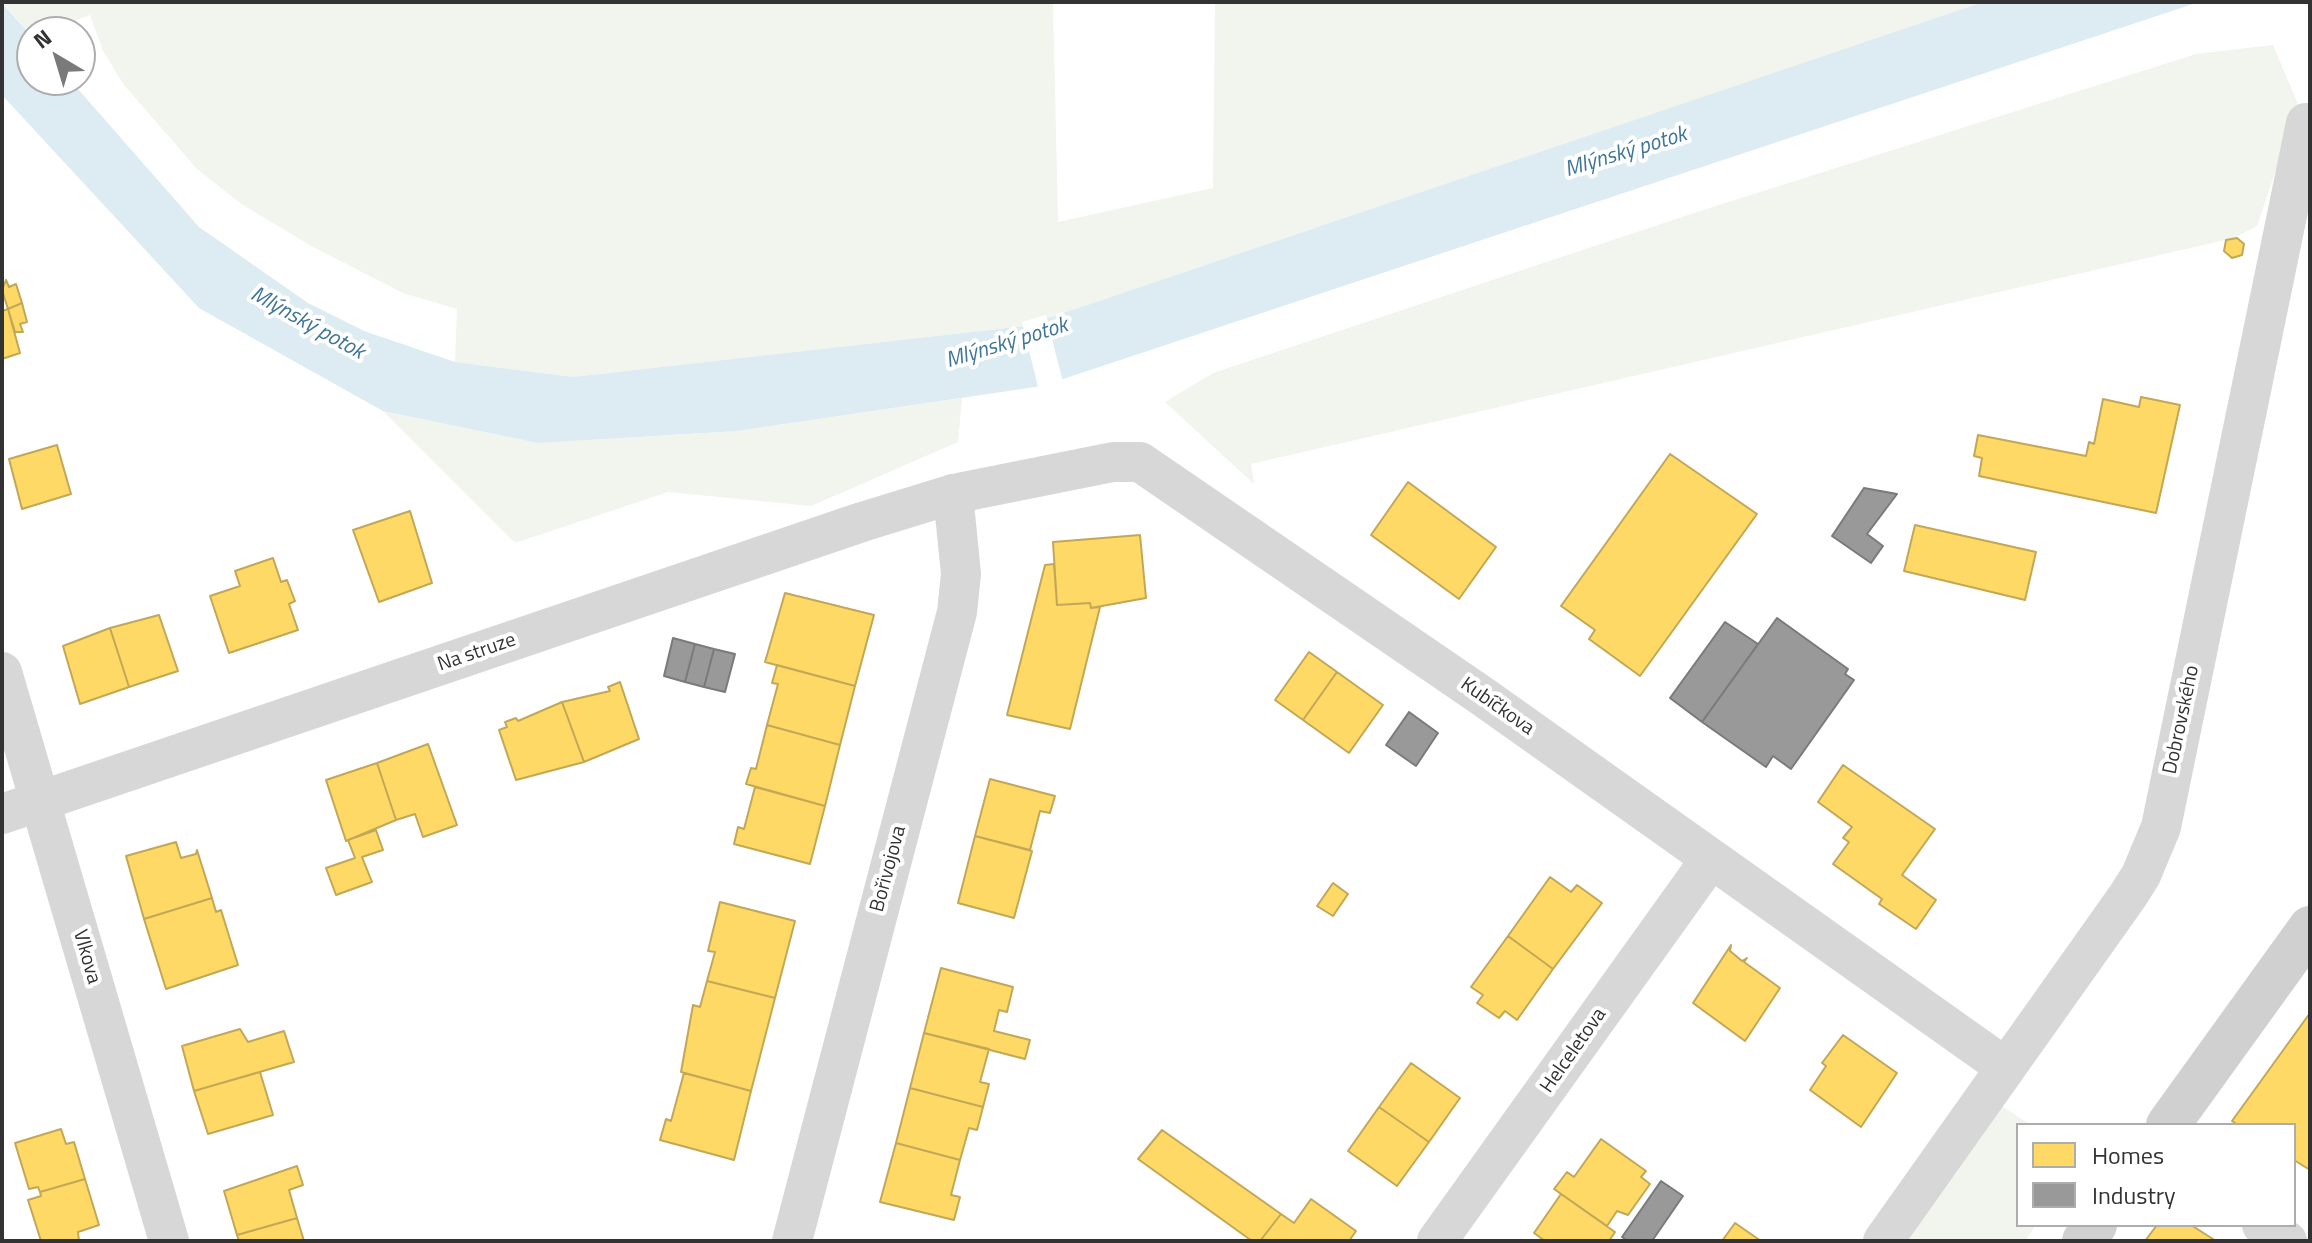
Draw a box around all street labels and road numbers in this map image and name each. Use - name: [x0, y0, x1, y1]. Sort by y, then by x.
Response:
- street label: Na struze: [435, 628, 519, 678]
- street label: Dobrovského: [2159, 663, 2205, 777]
- street label: Kubíčkova: [1455, 673, 1539, 741]
- street label: Bořivojova: [866, 823, 912, 915]
- street label: Vlkova: [67, 927, 105, 987]
- street label: Helceletova: [1536, 1004, 1612, 1098]

